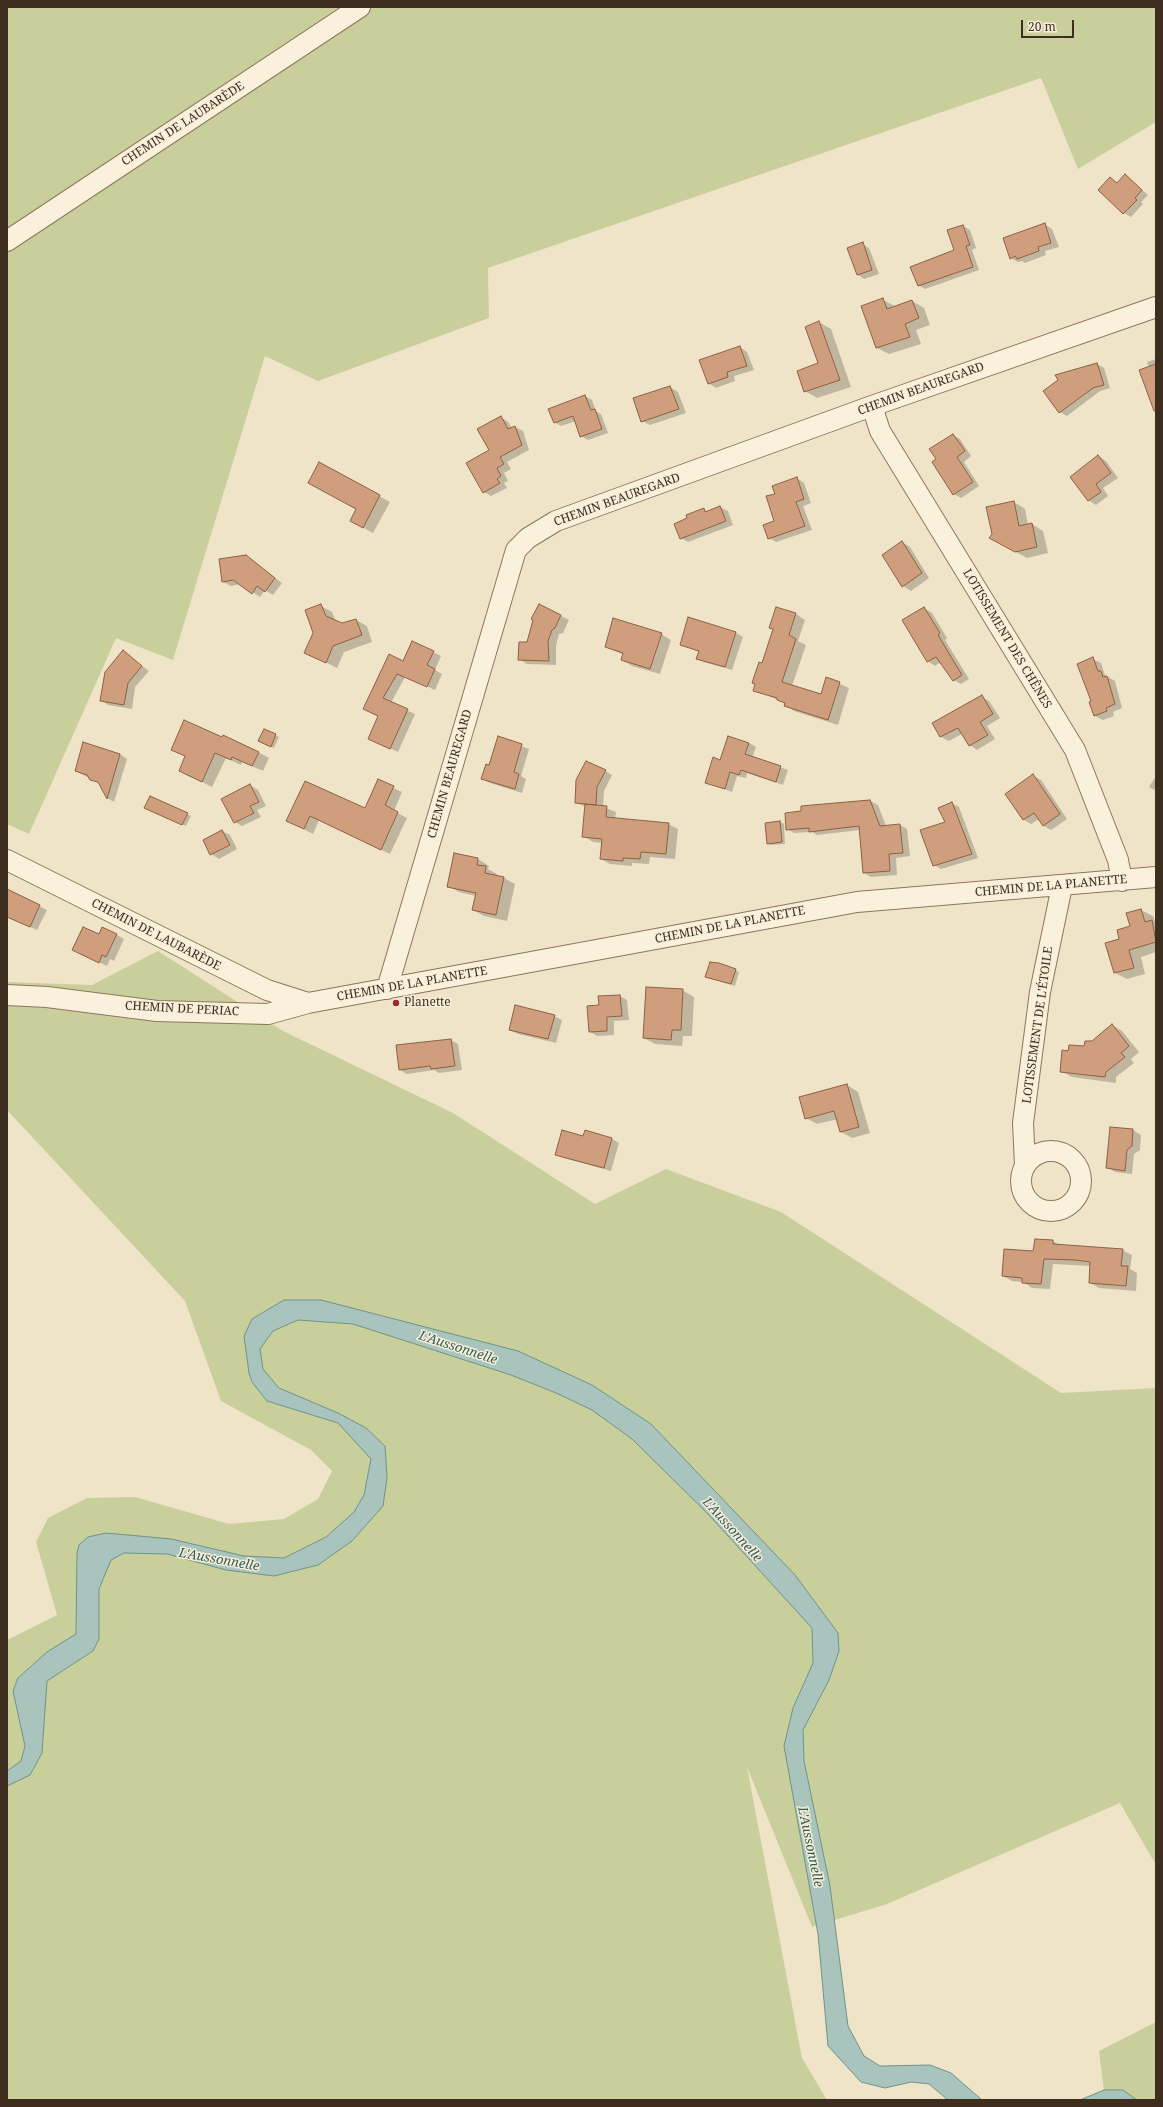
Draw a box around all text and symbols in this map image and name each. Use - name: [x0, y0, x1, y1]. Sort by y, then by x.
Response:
- scale bar: [1023, 12, 1076, 38]
- text: 20 m: [1028, 18, 1056, 35]
- street label: CHEMIN DE LAUBARÈDE: [119, 79, 247, 169]
- street label: CHEMIN BEAUREGARD: [856, 359, 986, 419]
- street label: CHEMIN BEAUREGARD: [552, 470, 682, 530]
- street label: LOTISSEMENT DES CHÊNES: [960, 567, 1054, 711]
- street label: CHEMIN BEAUREGARD: [425, 708, 475, 840]
- street label: CHEMIN DE LA PLANETTE: [974, 872, 1128, 900]
- street label: CHEMIN DE LAUBARÈDE: [89, 896, 223, 974]
- street label: CHEMIN DE LA PLANETTE: [654, 903, 806, 947]
- street label: LOTISSEMENT DE L'ÉTOILE: [1020, 946, 1056, 1104]
- street label: CHEMIN DE LA PLANETTE: [336, 964, 488, 1004]
- place label: Planette: [404, 996, 451, 1010]
- marker: Planette: [391, 998, 401, 1008]
- street label: CHEMIN DE PERIAC: [125, 999, 239, 1019]
- water label: L'Aussonnelle: [417, 1328, 499, 1368]
- water label: L'Aussonnelle: [699, 1494, 765, 1566]
- water label: L'Aussonnelle: [177, 1545, 261, 1575]
- water label: L'Aussonnelle: [794, 1805, 826, 1889]

